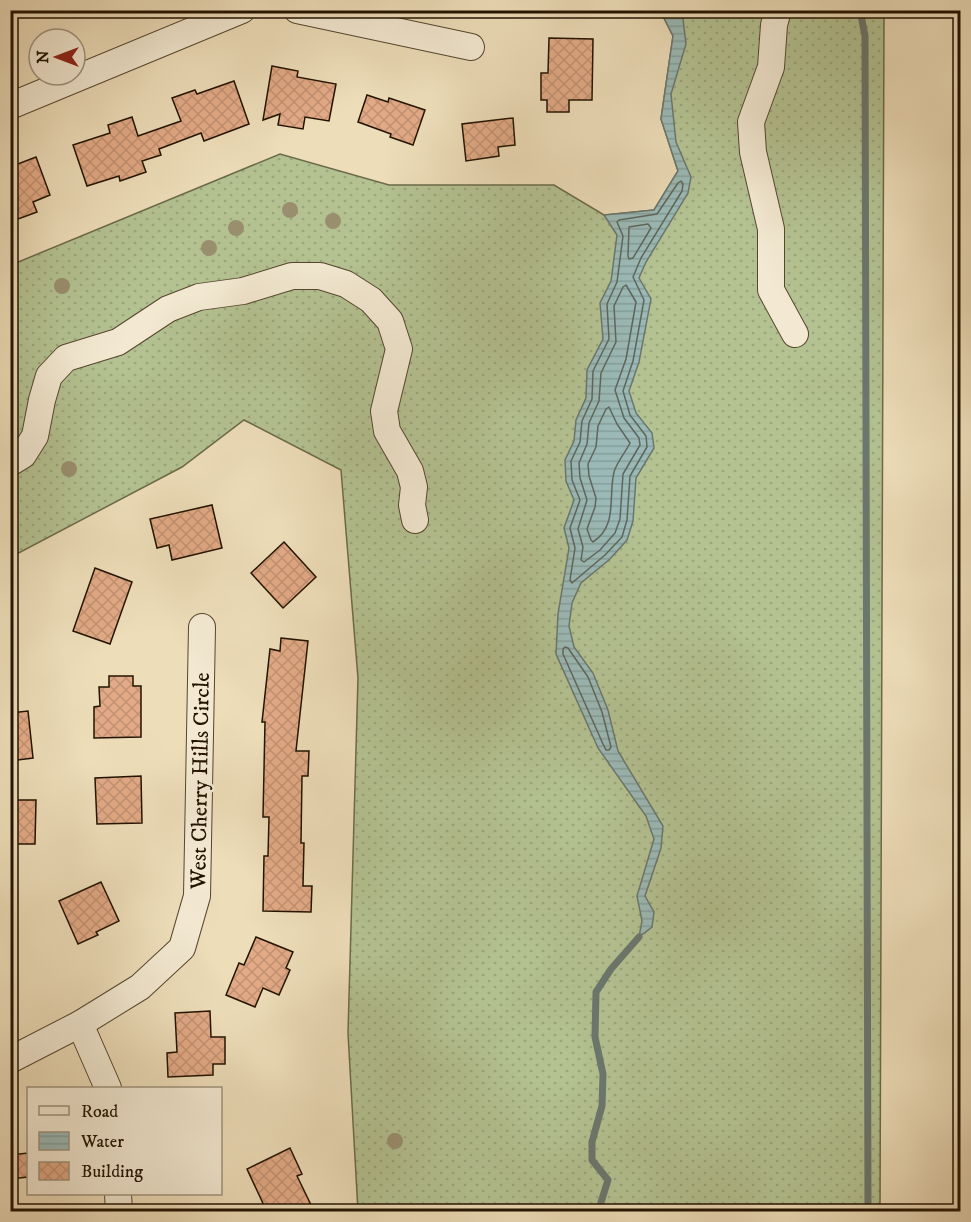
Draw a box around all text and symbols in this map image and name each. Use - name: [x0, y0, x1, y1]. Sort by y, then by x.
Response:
- north arrow: [27, 27, 87, 87]
- text: N: [33, 50, 53, 64]
- street label: West Cherry Hills Circle: [185, 672, 216, 891]
- legend: [27, 1087, 222, 1195]
- text: Road: [81, 1101, 118, 1123]
- text: Water: [80, 1131, 124, 1153]
- text: Building: [81, 1161, 143, 1183]

